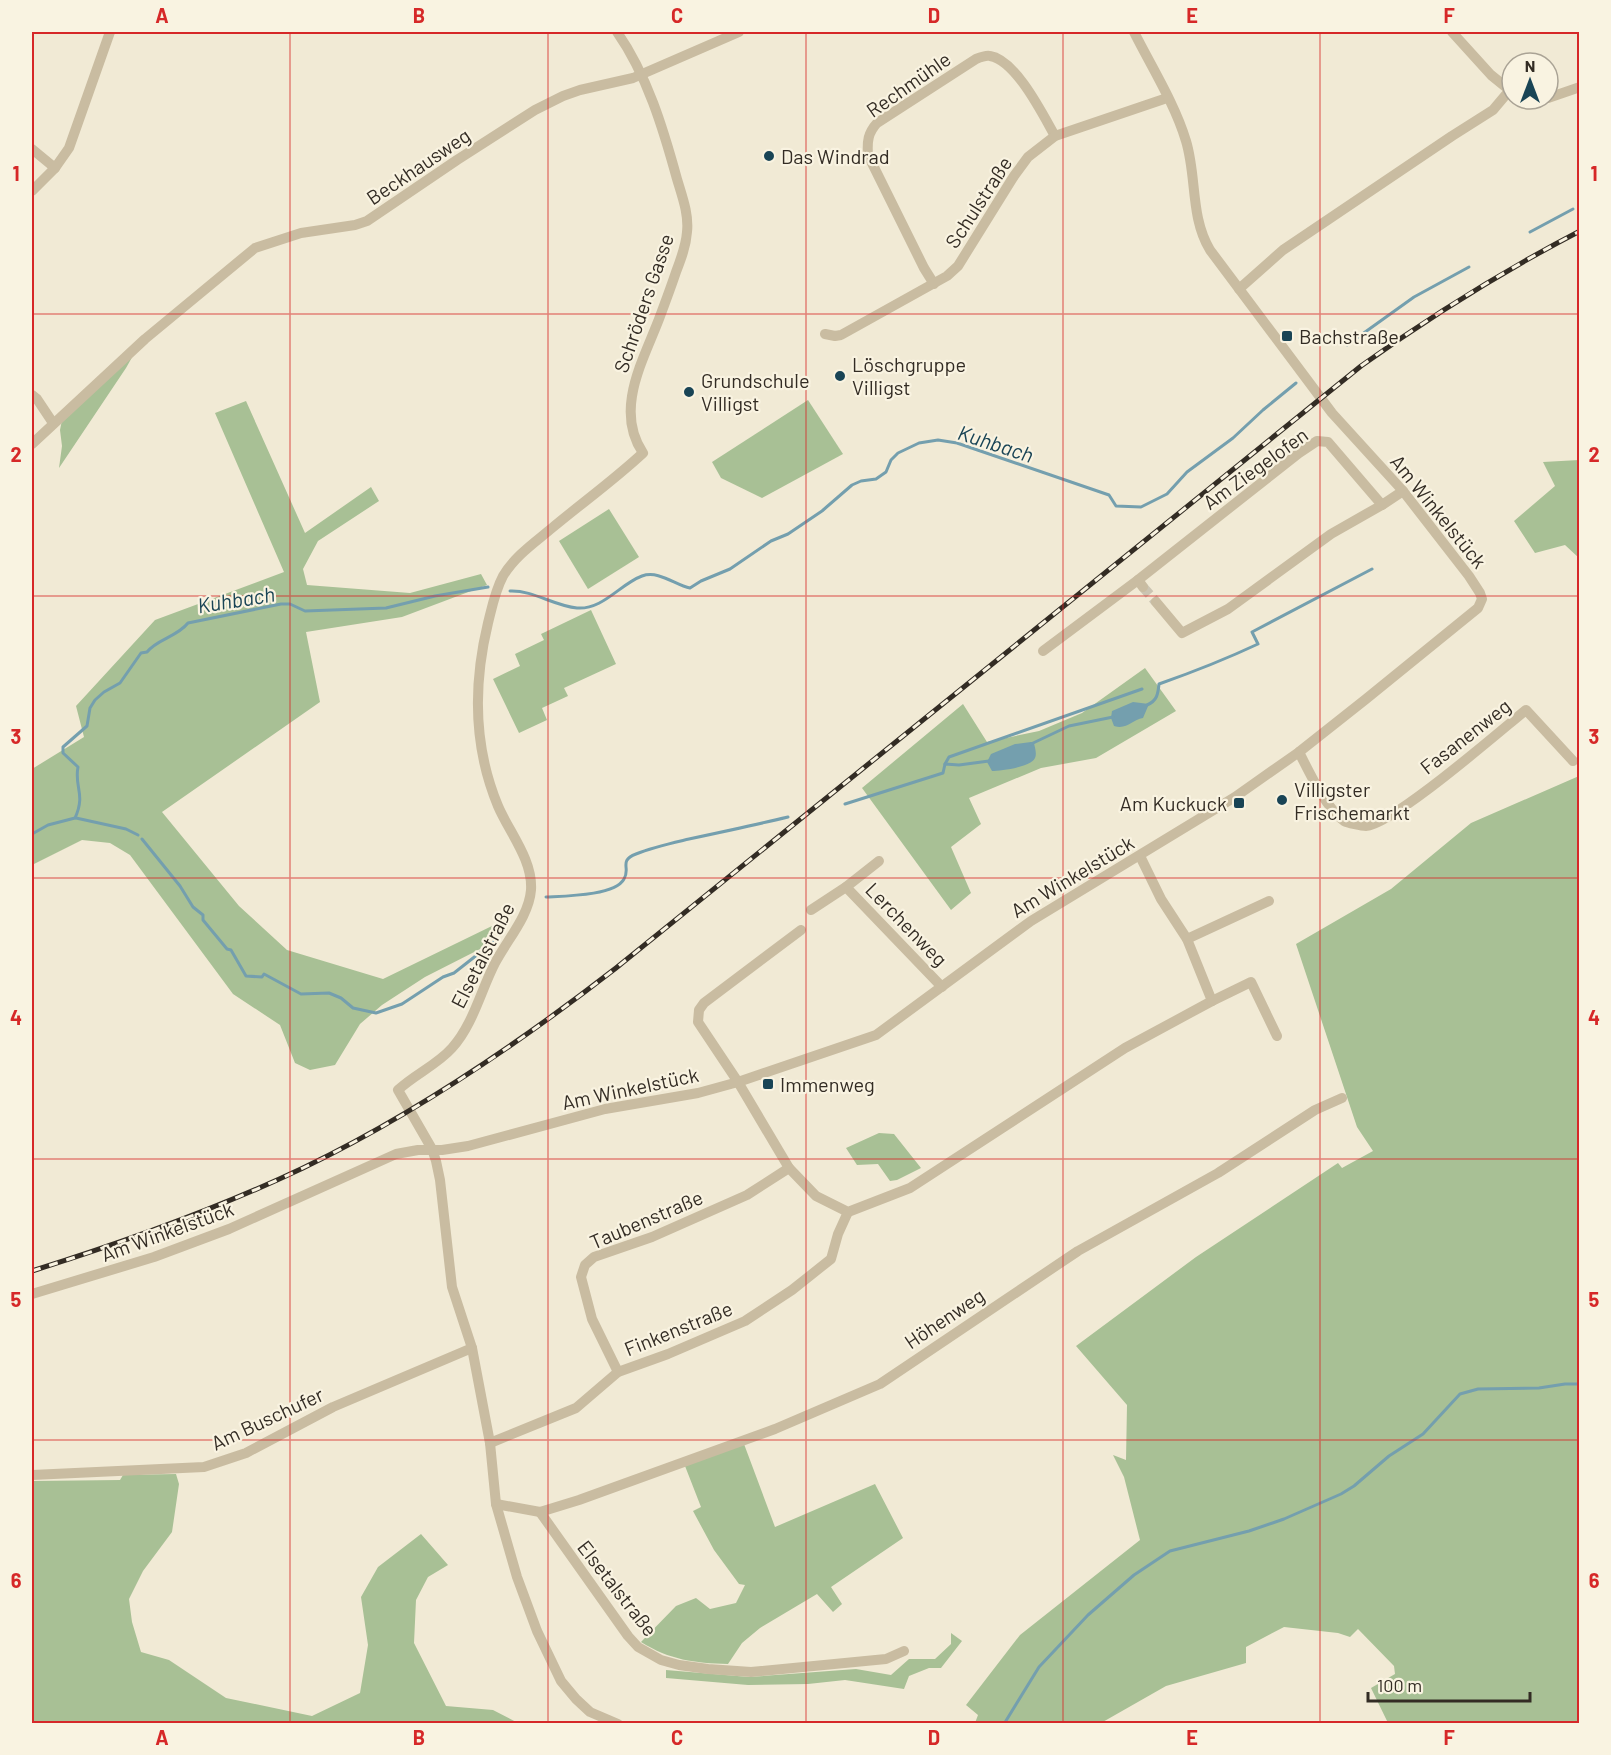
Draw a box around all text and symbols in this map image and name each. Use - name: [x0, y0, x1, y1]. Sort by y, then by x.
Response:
- text: A: [155, 3, 169, 27]
- text: B: [413, 3, 425, 27]
- text: C: [671, 3, 683, 27]
- text: D: [928, 3, 940, 27]
- text: E: [1186, 3, 1198, 27]
- text: F: [1443, 3, 1455, 27]
- street label: Rechmühle: [861, 46, 955, 122]
- north arrow: [1500, 51, 1560, 111]
- text: N: [1525, 56, 1535, 75]
- street label: Beckhausweg: [362, 123, 474, 209]
- place label: Das Windrad: [781, 144, 890, 168]
- marker: Das Windrad: [762, 149, 776, 163]
- street label: Schulstraße: [940, 152, 1016, 252]
- text: 1: [12, 161, 20, 185]
- text: 1: [1590, 161, 1598, 185]
- street label: Schröders Gasse: [608, 230, 678, 376]
- place label: Bachstraße: [1299, 324, 1399, 348]
- marker: Bachstraße: [1280, 329, 1294, 343]
- place label: Löschgruppe Villigst: [852, 352, 966, 399]
- place label: Grundschule Villigst: [701, 368, 810, 415]
- marker: Löschgruppe Villigst: [833, 369, 847, 383]
- marker: Grundschule Villigst: [682, 385, 696, 399]
- water label: Kuhbach: [955, 419, 1037, 467]
- street label: Am Ziegelofen: [1198, 422, 1312, 514]
- text: 2: [10, 442, 22, 466]
- text: 2: [1588, 442, 1600, 466]
- street label: Am Winkelstück: [1386, 449, 1492, 573]
- water label: Kuhbach: [195, 581, 277, 617]
- street label: Fasanenweg: [1415, 693, 1515, 779]
- text: 3: [11, 724, 21, 748]
- text: 3: [1589, 724, 1599, 748]
- place label: Villigster Frischemarkt: [1294, 777, 1410, 824]
- place label: Am Kuckuck: [1120, 791, 1227, 815]
- marker: Villigster Frischemarkt: [1275, 793, 1289, 807]
- marker: Am Kuckuck: [1232, 796, 1246, 810]
- street label: Am Winkelstück: [1006, 830, 1138, 922]
- street label: Lerchenweg: [861, 877, 953, 971]
- street label: Elsetalstraße: [445, 898, 519, 1012]
- text: 4: [10, 1005, 22, 1029]
- text: 4: [1588, 1005, 1600, 1029]
- street label: Am Winkelstück: [559, 1062, 701, 1114]
- place label: Immenweg: [780, 1072, 875, 1096]
- marker: Immenweg: [761, 1077, 775, 1091]
- street label: Taubenstraße: [586, 1184, 706, 1254]
- street label: Am Winkelstück: [98, 1196, 236, 1266]
- street label: Höhenweg: [900, 1283, 988, 1353]
- text: 5: [11, 1287, 22, 1311]
- text: 5: [1589, 1287, 1600, 1311]
- street label: Finkenstraße: [620, 1295, 736, 1361]
- street label: Am Buschufer: [207, 1381, 327, 1455]
- street label: Elsetalstraße: [573, 1535, 663, 1641]
- text: 6: [11, 1568, 22, 1592]
- text: 6: [1589, 1568, 1600, 1592]
- scale bar: [1368, 1665, 1530, 1703]
- text: 100 m: [1377, 1674, 1422, 1696]
- text: A: [155, 1725, 169, 1749]
- text: B: [413, 1725, 425, 1749]
- text: C: [671, 1725, 683, 1749]
- text: D: [928, 1725, 940, 1749]
- text: E: [1186, 1725, 1198, 1749]
- text: F: [1443, 1725, 1455, 1749]

